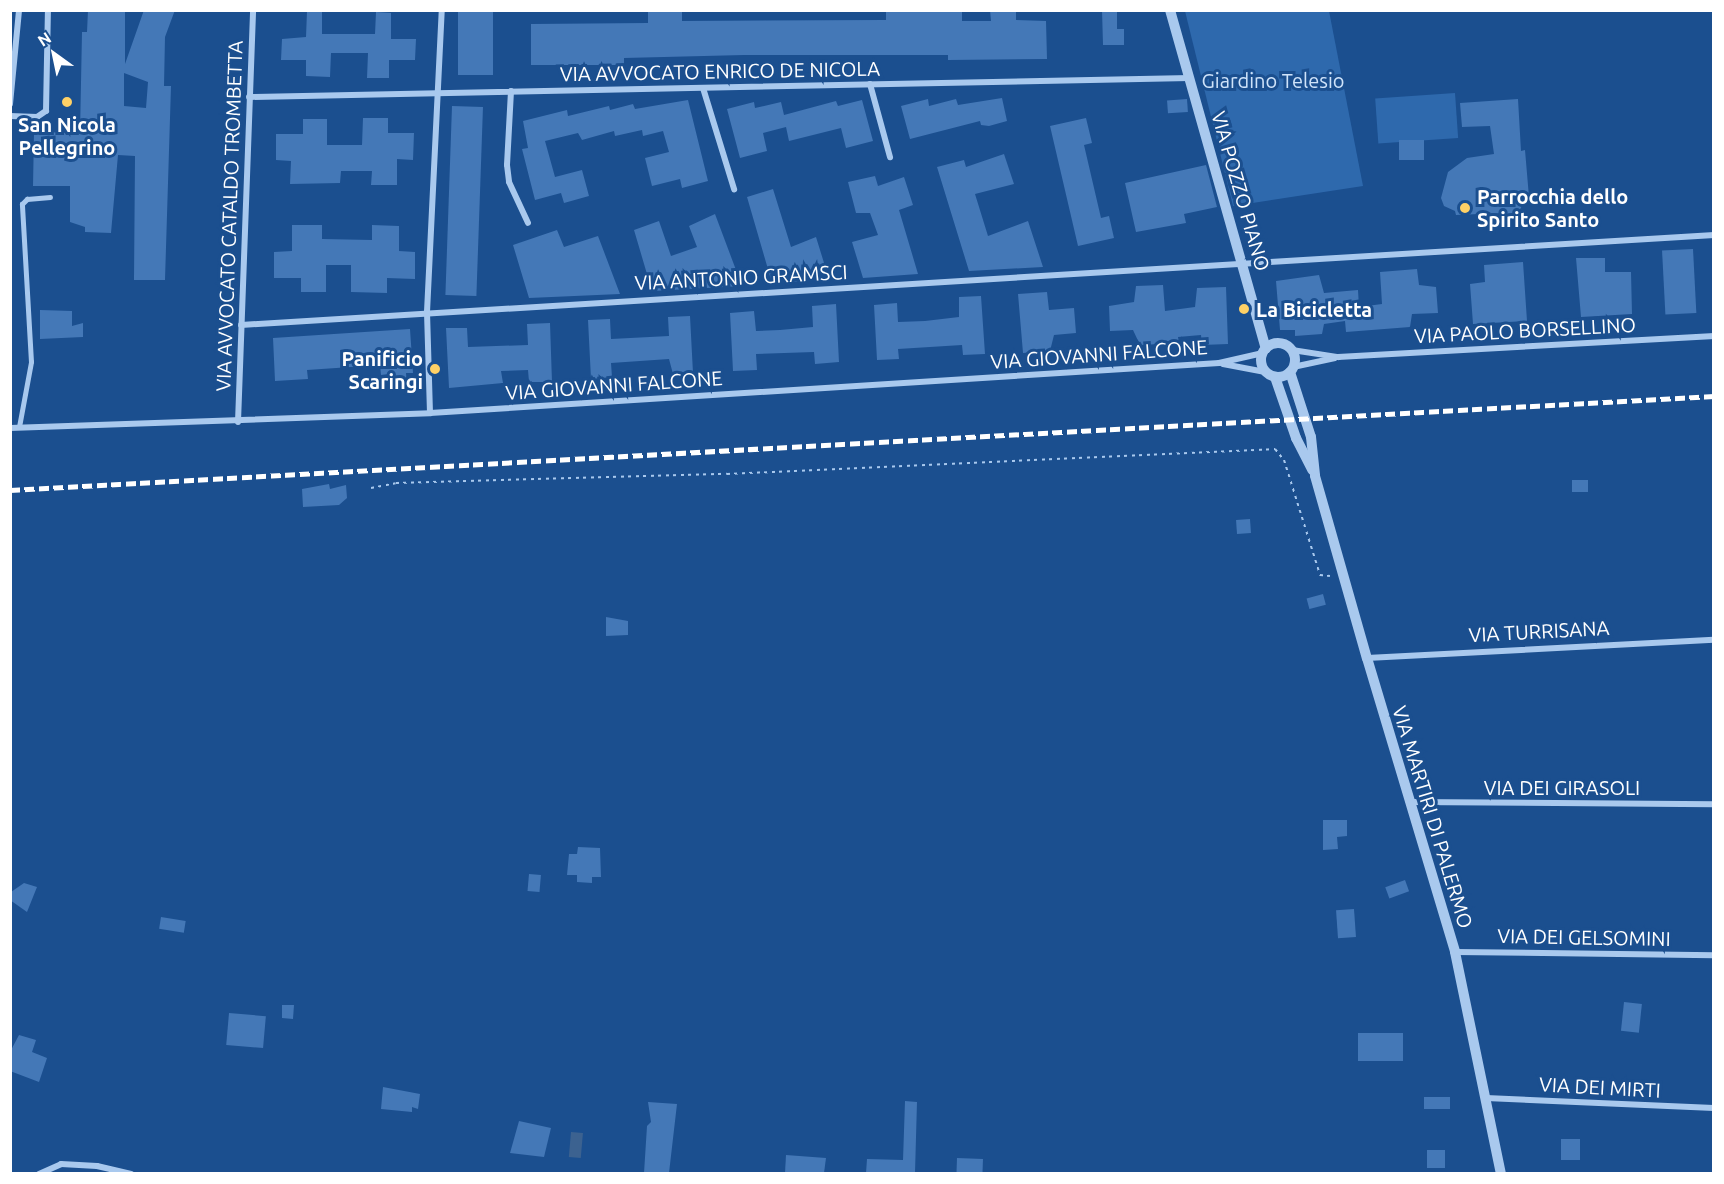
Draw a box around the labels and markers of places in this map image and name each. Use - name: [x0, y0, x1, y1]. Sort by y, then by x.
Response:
- marker: San Nicola Pellegrino: [58, 93, 76, 111]
- place label: San Nicola Pellegrino: [18, 113, 116, 160]
- place label: Parrocchia dello Spirito Santo: [1477, 184, 1628, 231]
- marker: Parrocchia dello Spirito Santo: [1458, 201, 1472, 215]
- place label: La Bicicletta: [1256, 297, 1372, 321]
- marker: La Bicicletta: [1237, 302, 1251, 316]
- place label: Panificio Scaringi: [341, 346, 423, 393]
- marker: Panificio Scaringi: [428, 362, 442, 376]

